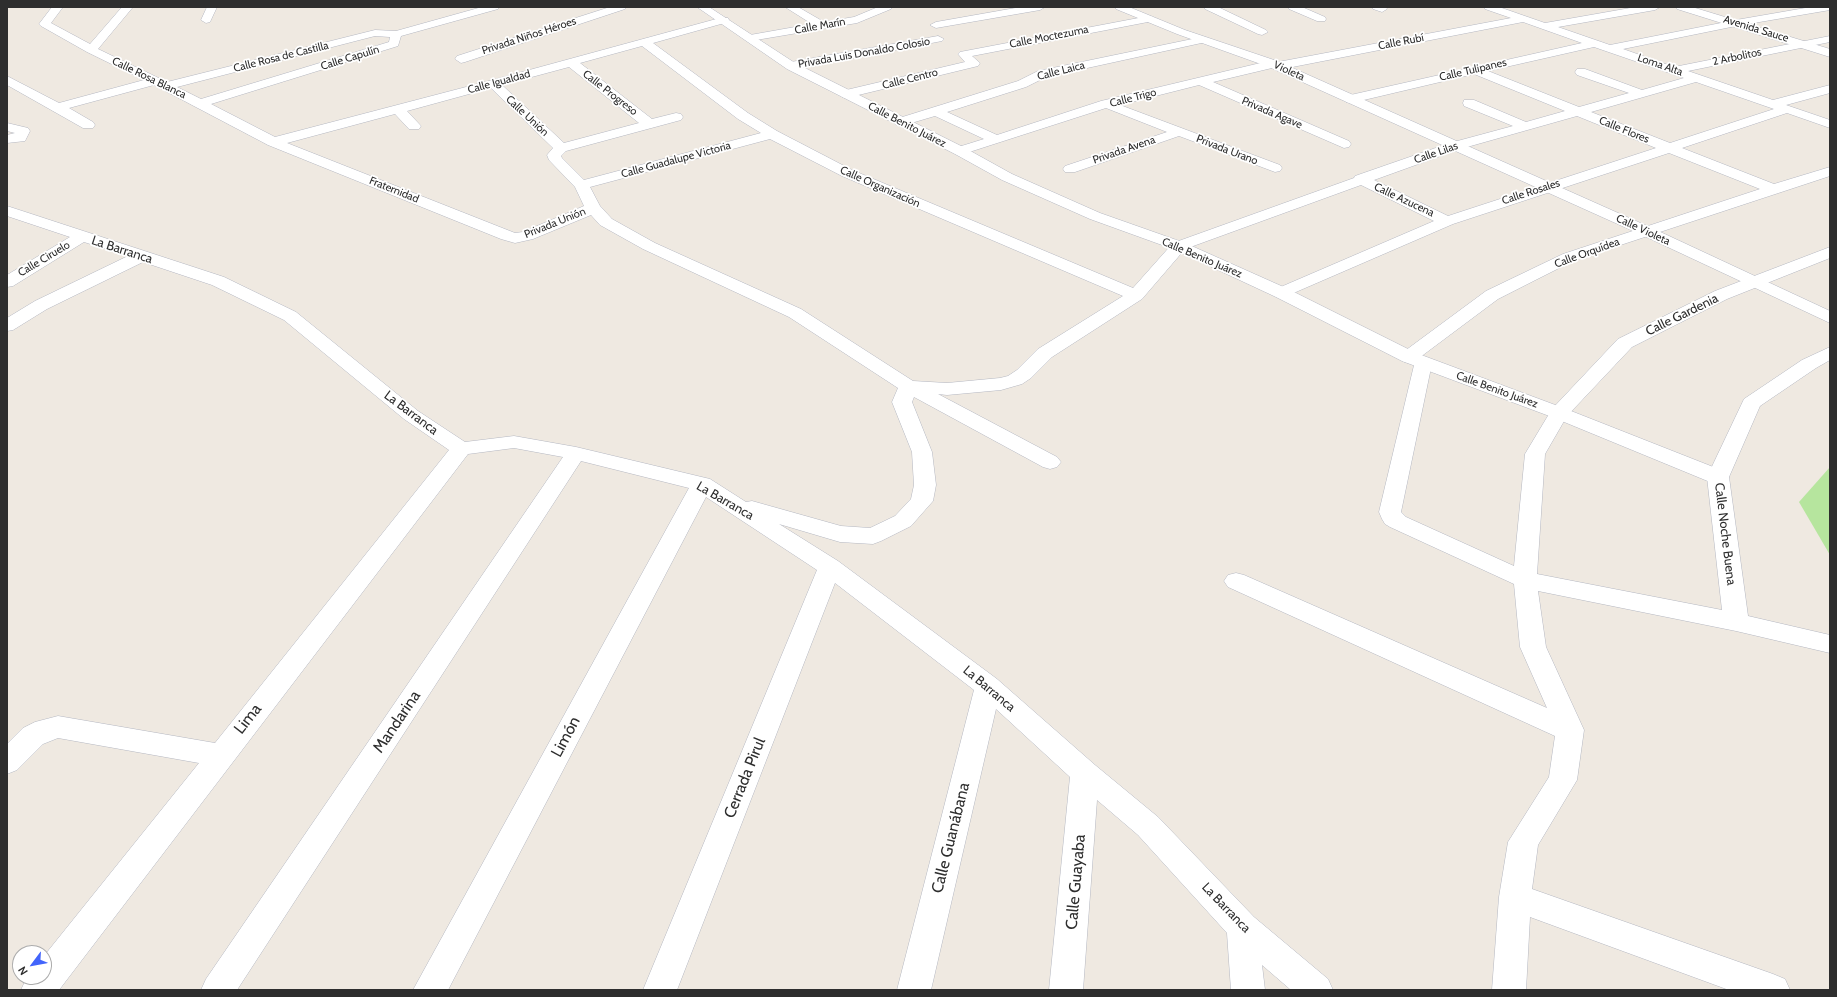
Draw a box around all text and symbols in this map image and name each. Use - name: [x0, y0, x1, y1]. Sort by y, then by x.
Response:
- street label: Avenida Sauce: [1722, 13, 1790, 45]
- street label: Privada Niños Héroes: [480, 15, 578, 57]
- street label: Calle Marín: [794, 15, 846, 37]
- street label: Calle Moctezuma: [1008, 23, 1090, 51]
- street label: Calle Rubí: [1377, 31, 1425, 53]
- street label: Privada Luis Donaldo Colosio: [797, 35, 931, 71]
- street label: Calle Rosa de Castilla: [232, 39, 330, 75]
- street label: Calle Capulín: [319, 43, 381, 73]
- street label: 2 Arbolitos: [1711, 45, 1763, 69]
- street label: Loma Alta: [1636, 51, 1684, 79]
- street label: Calle Rosa Blanca: [110, 54, 188, 102]
- street label: Calle Tulipanes: [1438, 56, 1508, 84]
- street label: Violeta: [1271, 58, 1307, 84]
- street label: Calle Laica: [1036, 59, 1086, 83]
- street label: Calle Centro: [881, 66, 939, 92]
- street label: Calle Igualdad: [466, 67, 532, 97]
- street label: Calle Progreso: [580, 68, 640, 118]
- street label: Calle Trigo: [1108, 86, 1158, 110]
- street label: Calle Unión: [503, 93, 551, 139]
- street label: Privada Agave: [1240, 94, 1304, 132]
- street label: Calle Benito Juárez: [866, 100, 948, 150]
- street label: Calle Flores: [1597, 114, 1651, 146]
- street label: Privada Urano: [1194, 132, 1260, 168]
- street label: Privada Avena: [1091, 133, 1157, 167]
- street label: Calle Guadalupe Victoria: [620, 139, 732, 181]
- street label: Calle Lilas: [1412, 139, 1460, 167]
- street label: Calle Organización: [838, 163, 922, 211]
- street label: Fraternidad: [367, 174, 421, 206]
- street label: Calle Rosales: [1500, 176, 1562, 208]
- street label: Calle Azucena: [1372, 180, 1436, 220]
- street label: Privada Unión: [522, 205, 588, 241]
- street label: Calle Violeta: [1614, 212, 1672, 248]
- street label: La Barranca: [89, 233, 155, 267]
- street label: Calle Benito Juárez: [1160, 235, 1244, 281]
- street label: Calle Orquídea: [1553, 235, 1621, 271]
- street label: Calle Ciruelo: [16, 238, 72, 280]
- street label: Calle Gardenia: [1643, 291, 1721, 339]
- street label: Calle Benito Juárez: [1454, 369, 1540, 411]
- street label: La Barranca: [381, 388, 441, 438]
- street label: La Barranca: [694, 478, 756, 524]
- street label: Calle Noche Buena: [1711, 482, 1739, 586]
- street label: La Barranca: [960, 663, 1018, 715]
- street label: Mandarina: [369, 687, 425, 757]
- street label: Lima: [230, 700, 266, 738]
- street label: Limón: [547, 713, 585, 761]
- street label: Cerrada Pirul: [720, 735, 770, 821]
- street label: Calle Guanábana: [928, 781, 974, 895]
- street label: Calle Guayaba: [1062, 834, 1090, 930]
- street label: La Barranca: [1198, 880, 1254, 936]
- north arrow: [12, 945, 52, 985]
- text: N: [15, 964, 31, 978]

